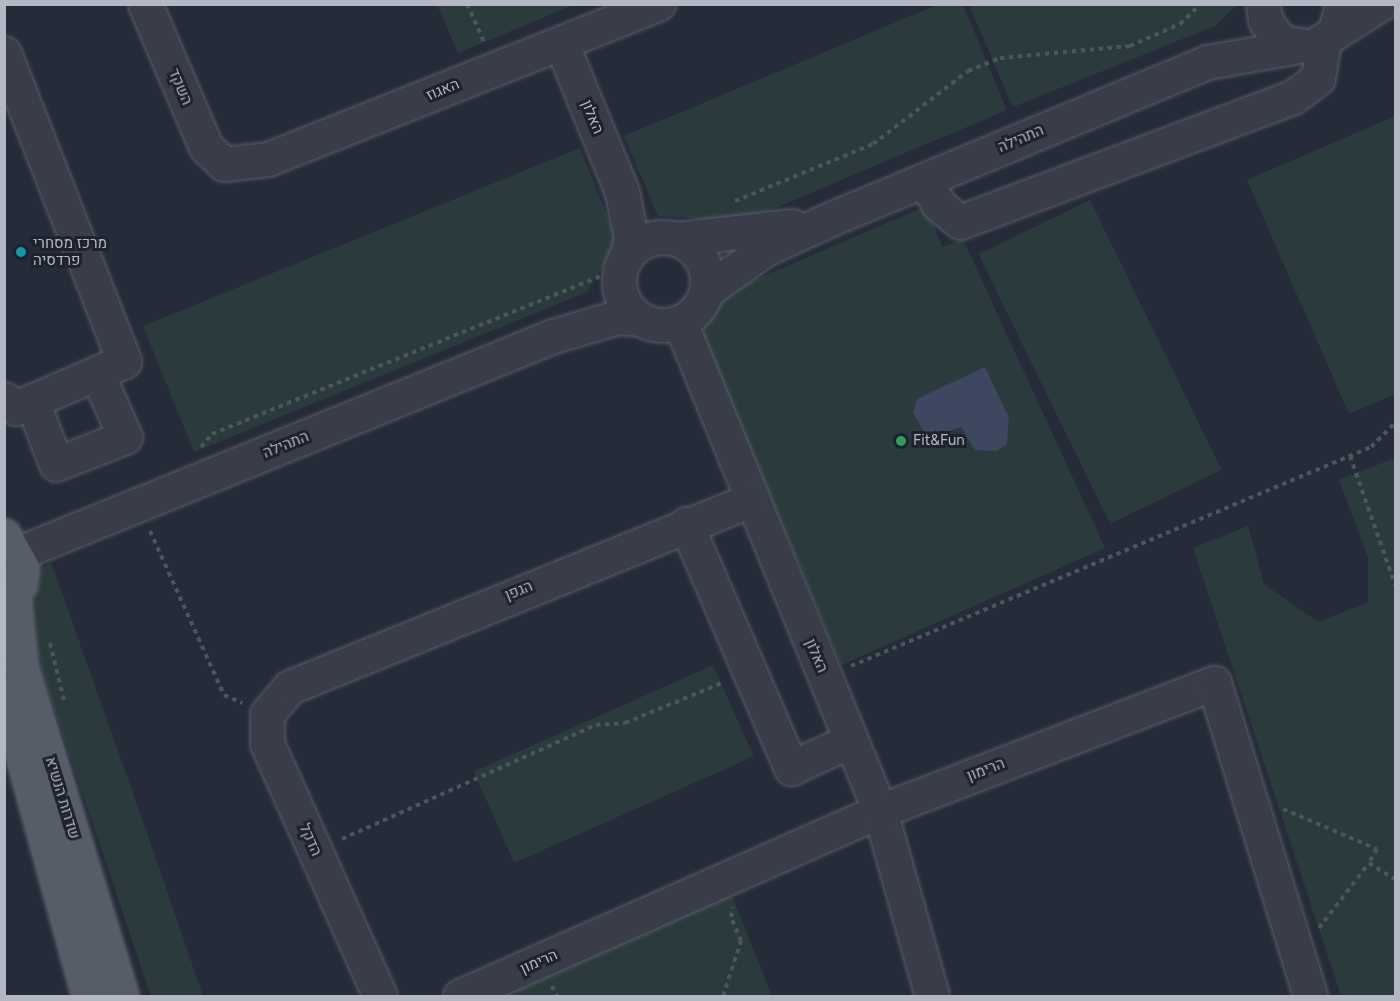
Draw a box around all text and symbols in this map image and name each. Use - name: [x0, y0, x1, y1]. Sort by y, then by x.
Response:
- street label: השקד: [164, 66, 196, 108]
- street label: האגוז: [424, 75, 462, 105]
- street label: האלון: [577, 97, 607, 137]
- street label: התהילה: [995, 121, 1047, 157]
- place label: מרכז מסחרי פרדסיה: [33, 234, 107, 269]
- marker: מרכז מסחרי פרדסיה: [14, 245, 28, 259]
- street label: התהילה: [260, 428, 312, 462]
- place label: Fit&Fun: [913, 432, 965, 450]
- marker: Fit&Fun: [894, 434, 908, 448]
- street label: הגפן: [502, 577, 536, 605]
- street label: האלון: [801, 636, 831, 676]
- street label: שדרות הנשיא: [41, 755, 83, 841]
- street label: הרימון: [965, 755, 1007, 785]
- street label: הדקל: [295, 821, 325, 859]
- street label: הרימון: [518, 946, 560, 978]

